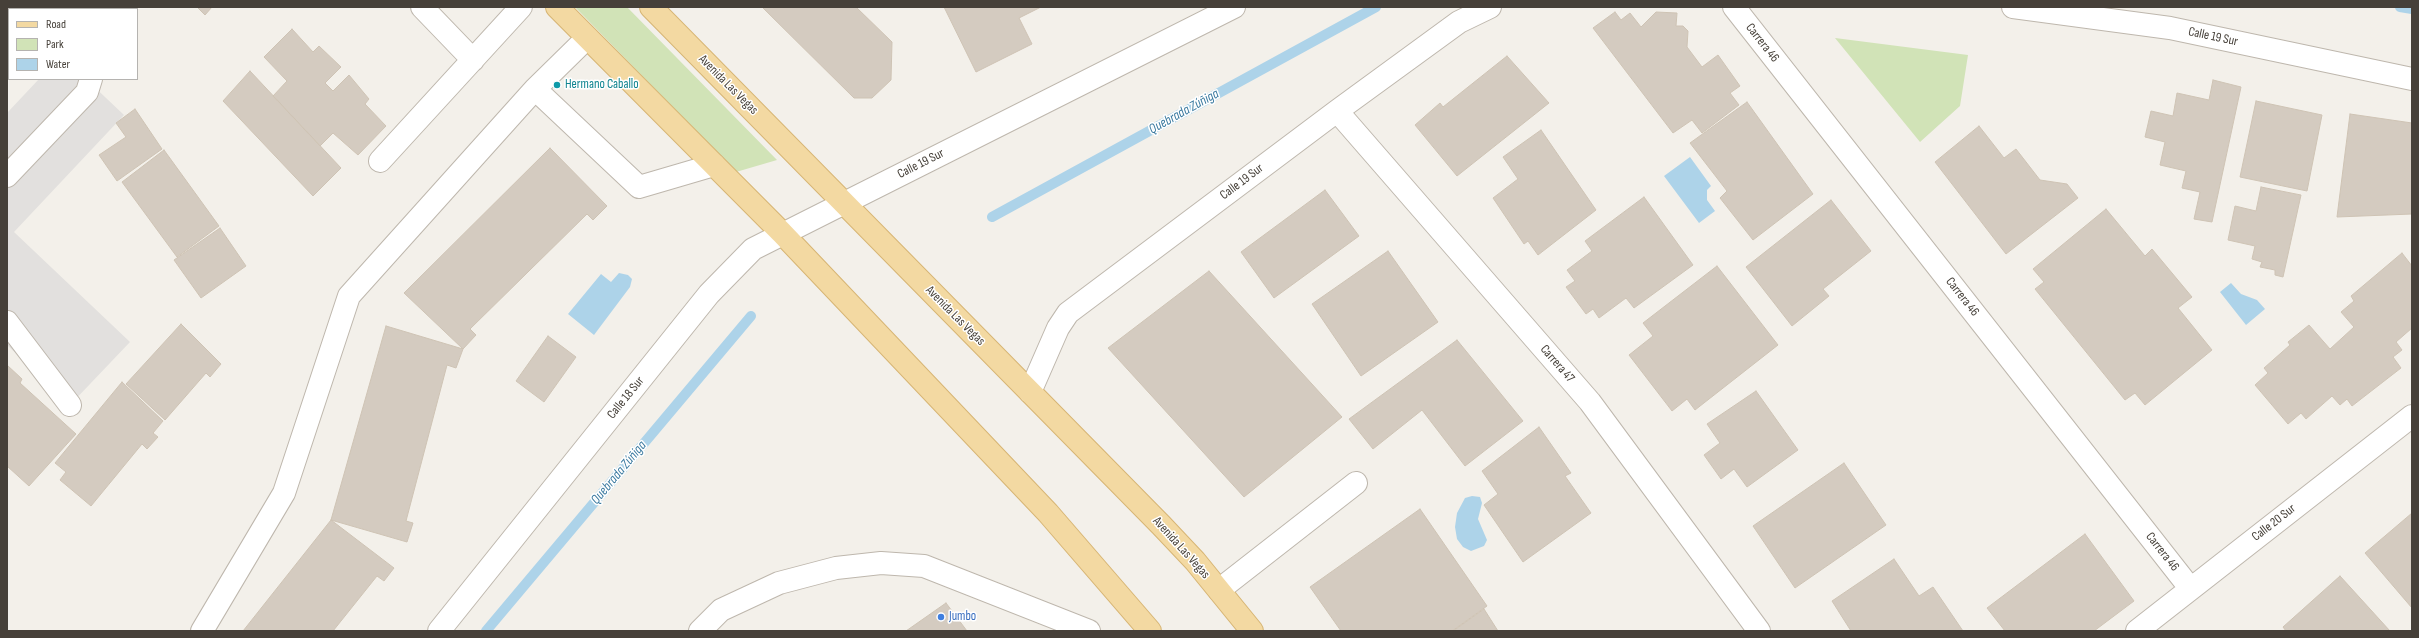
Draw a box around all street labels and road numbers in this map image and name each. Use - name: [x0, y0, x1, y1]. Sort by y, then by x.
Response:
- street label: Carrera 46: [1742, 20, 1782, 66]
- street label: Calle 19 Sur: [2187, 24, 2239, 50]
- street label: Avenida Las Vegas: [695, 52, 761, 118]
- street label: Calle 19 Sur: [895, 146, 947, 182]
- street label: Calle 19 Sur: [1217, 161, 1267, 203]
- street label: Carrera 46: [1942, 274, 1982, 320]
- street label: Avenida Las Vegas: [922, 283, 988, 349]
- street label: Carrera 47: [1536, 342, 1578, 386]
- street label: Calle 18 Sur: [604, 374, 648, 422]
- street label: Calle 20 Sur: [2249, 501, 2299, 545]
- street label: Avenida Las Vegas: [1149, 514, 1213, 582]
- street label: Carrera 46: [2142, 529, 2182, 575]

